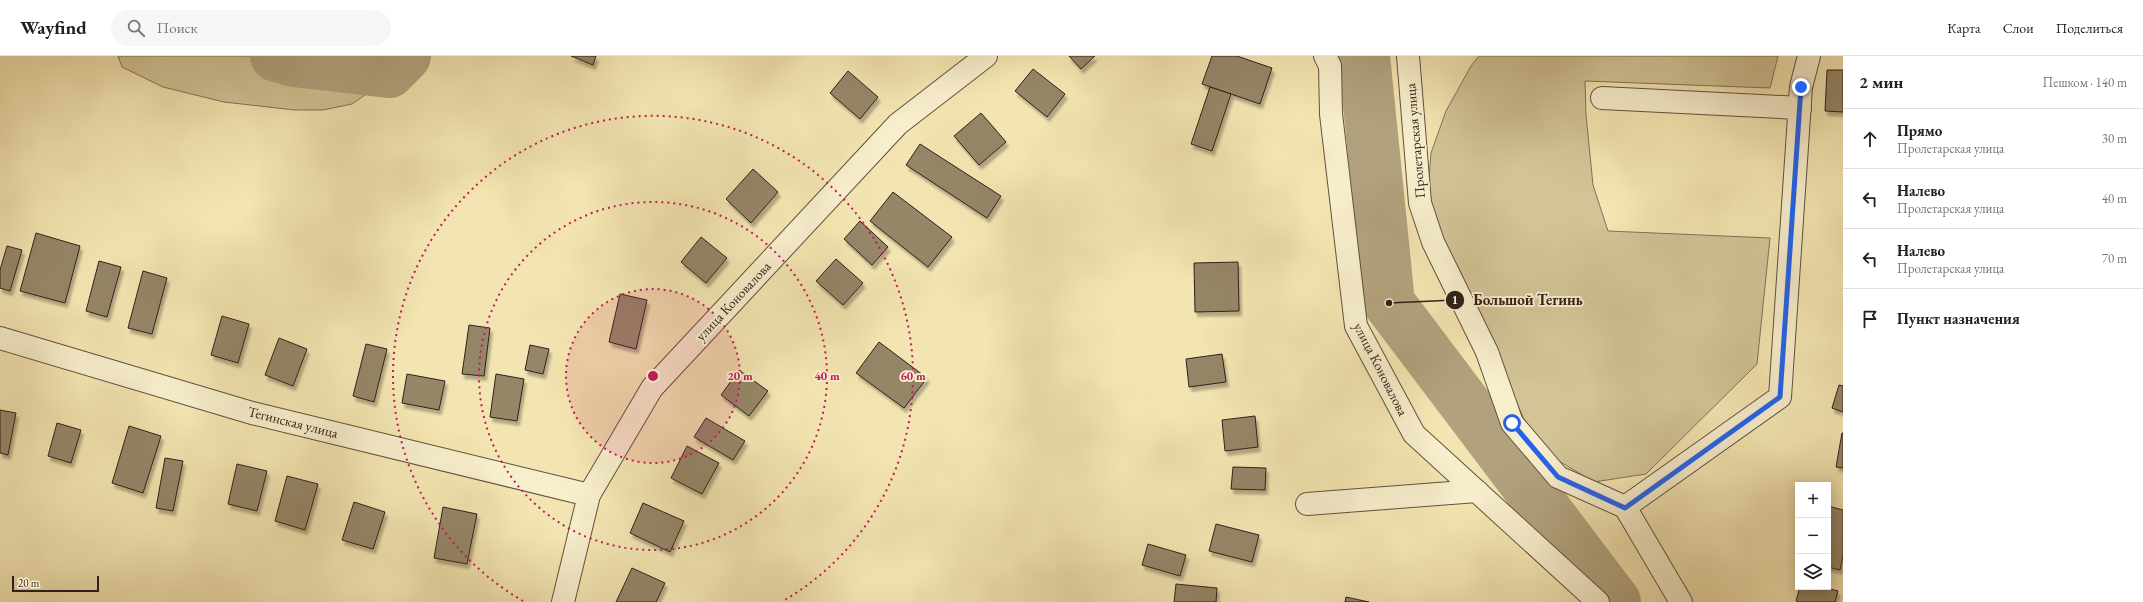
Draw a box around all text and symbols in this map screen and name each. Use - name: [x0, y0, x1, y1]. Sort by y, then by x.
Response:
- search box: [111, 10, 391, 46]
- text: Wayfind: [20, 15, 87, 40]
- icon: search: [125, 17, 147, 39]
- text: Поиск: [157, 18, 198, 37]
- text: Карта: [1947, 19, 1981, 37]
- text: Слои: [2003, 19, 2034, 37]
- text: Поделиться: [2056, 19, 2123, 37]
- text: 2 мин: [1859, 71, 1903, 93]
- text: Пешком · 140 m: [2043, 74, 2127, 91]
- route end: [1792, 78, 1810, 96]
- street label: Пролетарская улица: [1401, 82, 1429, 199]
- text: Прямо: [1897, 121, 1942, 140]
- icon: ahead: [1859, 128, 1881, 150]
- text: 30 m: [2102, 130, 2127, 147]
- text: Пролетарская улица: [1897, 140, 2004, 157]
- text: Налево: [1897, 181, 1945, 200]
- icon: left: [1859, 188, 1881, 210]
- text: 40 m: [2102, 190, 2127, 207]
- text: Пролетарская улица: [1897, 200, 2004, 217]
- text: Налево: [1897, 241, 1945, 260]
- icon: left: [1859, 248, 1881, 270]
- text: 70 m: [2102, 250, 2127, 267]
- street label: улица Коновалова: [692, 257, 775, 345]
- text: Пролетарская улица: [1897, 260, 2004, 277]
- callout: Большой Тегинь: [1445, 286, 1590, 313]
- text: Большой Тегинь: [1473, 290, 1583, 309]
- text: 1: [1452, 292, 1458, 308]
- icon: arrive: [1859, 308, 1881, 330]
- text: Пункт назначения: [1897, 309, 2020, 328]
- street label: улица Коновалова: [1350, 319, 1412, 419]
- text: 20 m: [727, 368, 753, 384]
- text: 40 m: [814, 368, 840, 384]
- text: 60 m: [900, 368, 926, 384]
- centre of rings: [646, 369, 660, 383]
- street label: Тегинская улица: [246, 402, 340, 442]
- route start: [1503, 414, 1521, 432]
- map controls: [1795, 482, 1831, 590]
- button: +: [1795, 482, 1831, 518]
- button: −: [1795, 518, 1831, 554]
- button: layers: [1795, 554, 1831, 590]
- scale bar: [12, 574, 99, 593]
- text: 20 m: [18, 576, 39, 590]

